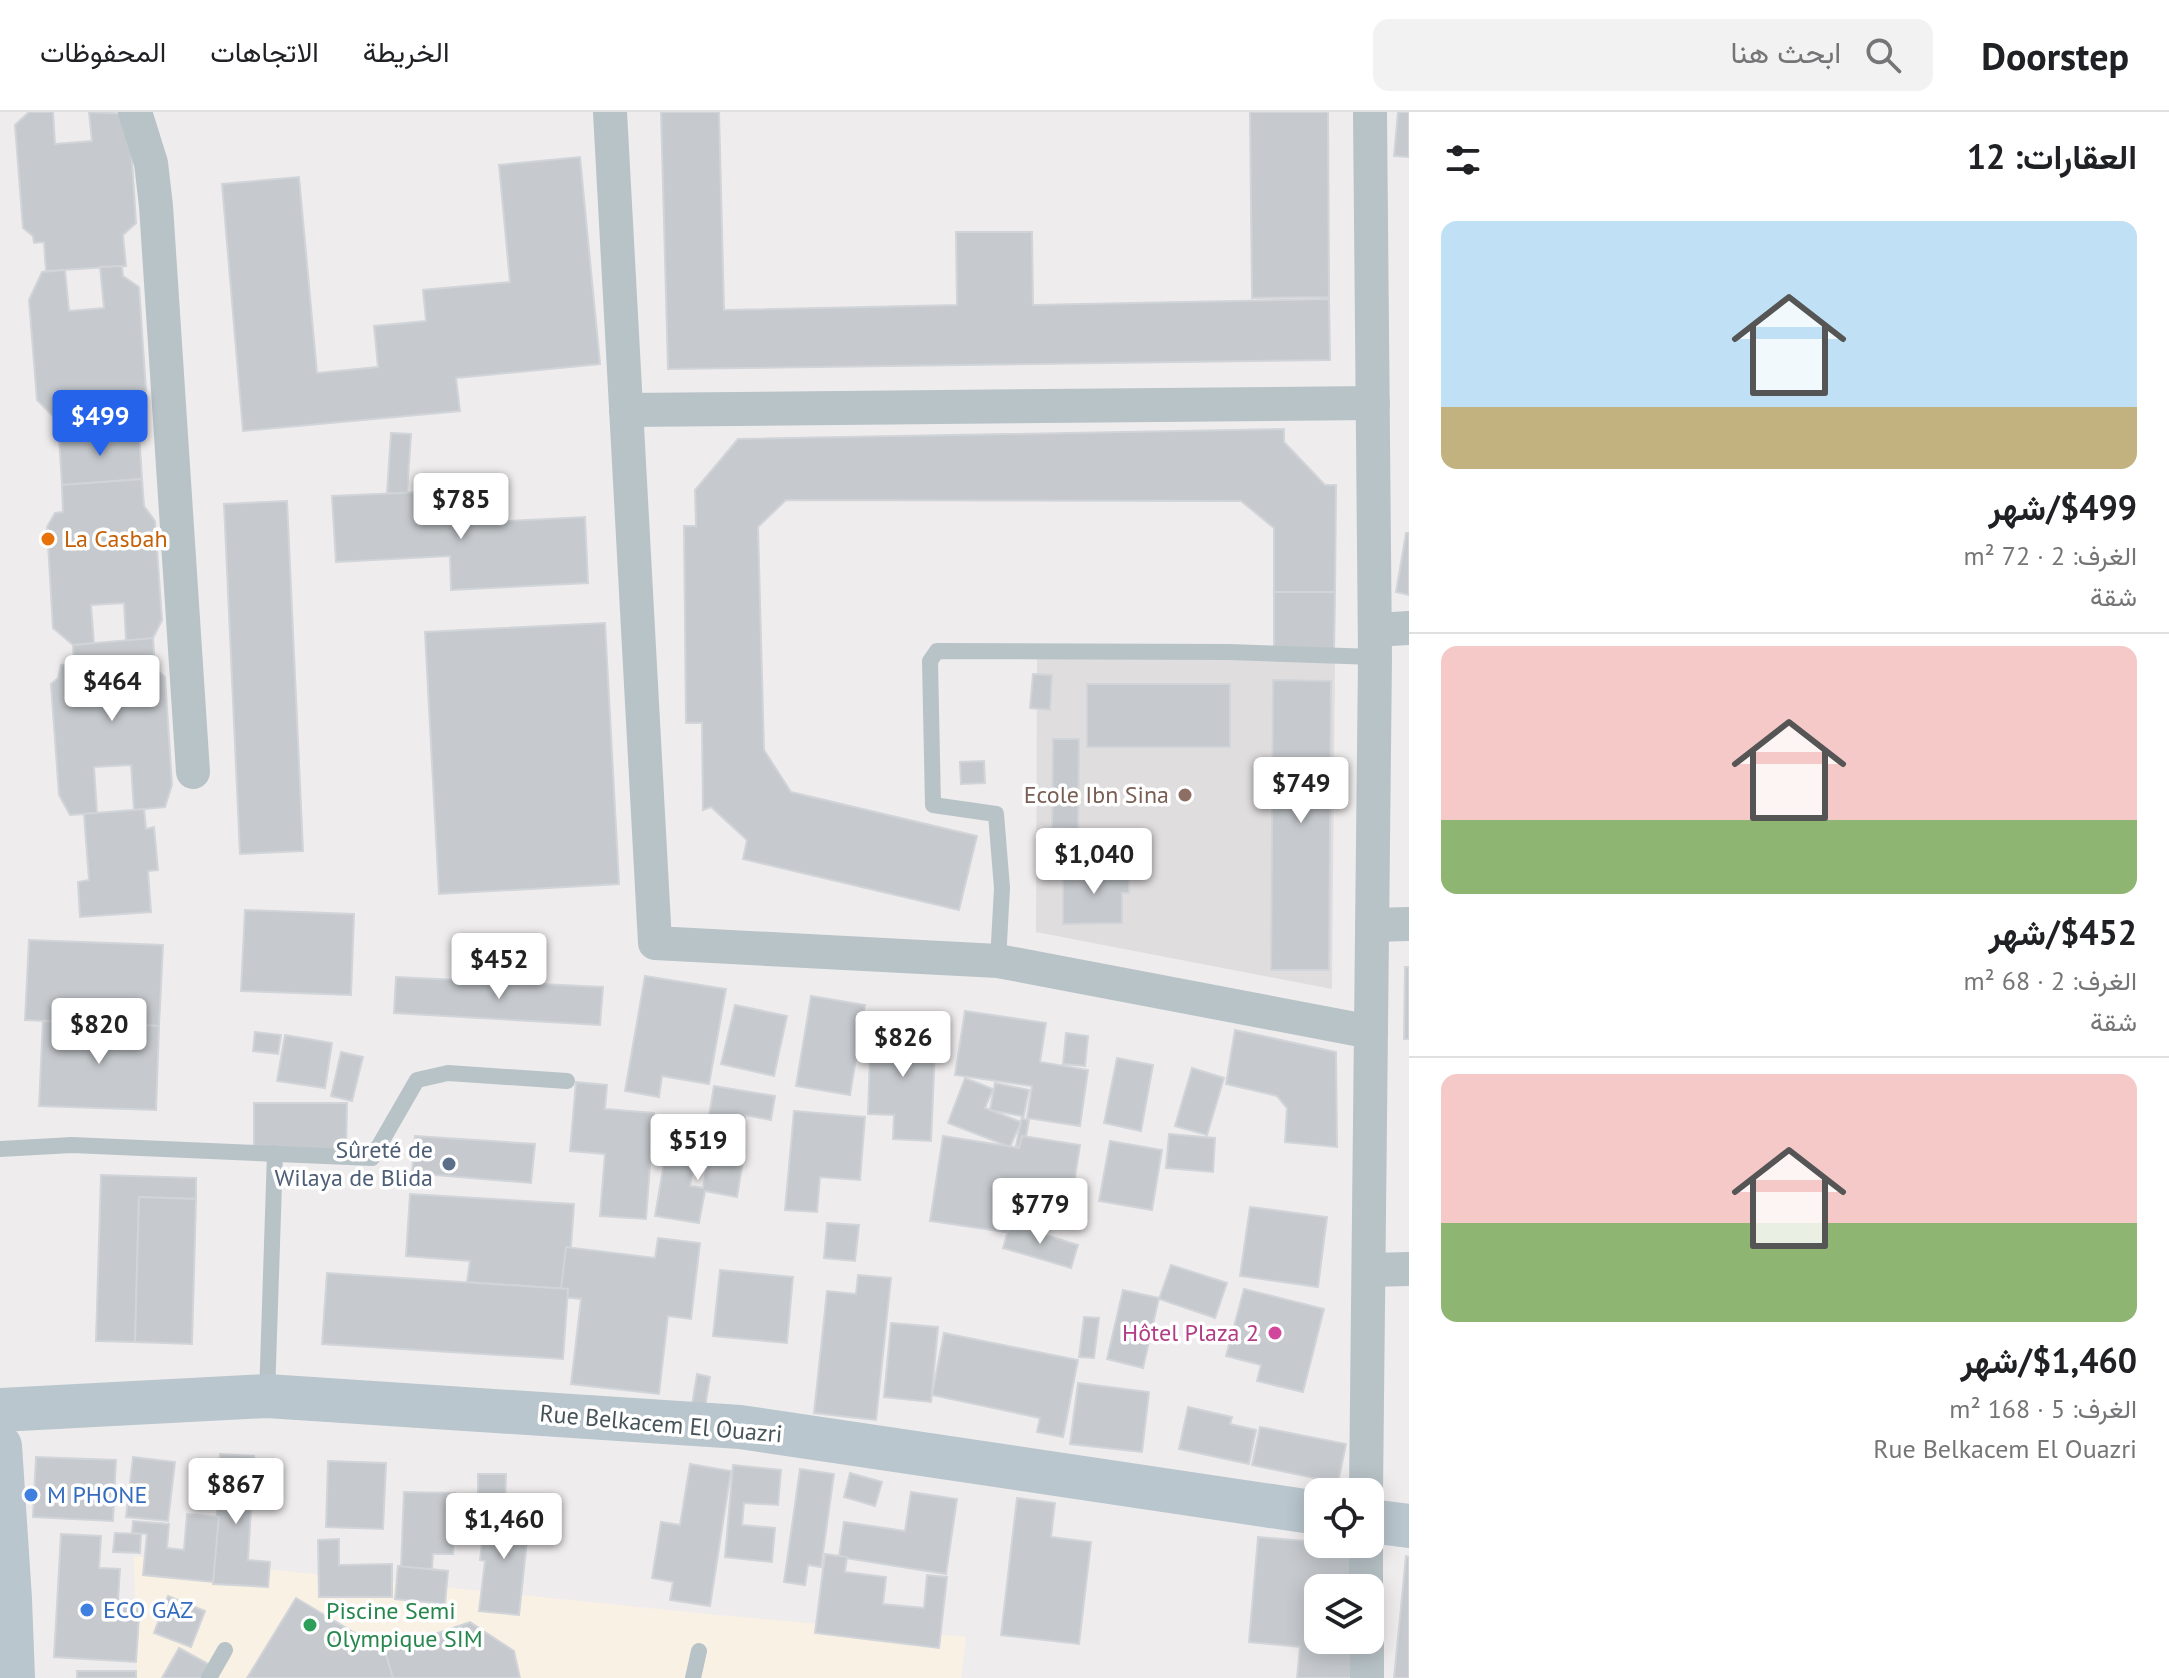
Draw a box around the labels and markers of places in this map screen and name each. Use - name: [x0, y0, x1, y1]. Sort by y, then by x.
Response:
- pin: $499: [53, 390, 147, 458]
- pin: $785: [414, 473, 508, 541]
- place label: La Casbah: [64, 523, 168, 554]
- marker: La Casbah: [39, 530, 57, 548]
- pin: $464: [65, 655, 159, 723]
- pin: $749: [1254, 757, 1348, 825]
- place label: Ecole Ibn Sina: [1024, 779, 1169, 810]
- marker: Ecole Ibn Sina: [1176, 786, 1194, 804]
- pin: $1,040: [1029, 828, 1159, 896]
- pin: $452: [452, 933, 546, 1001]
- pin: $820: [52, 998, 146, 1066]
- pin: $826: [856, 1011, 950, 1079]
- pin: $519: [651, 1114, 745, 1182]
- place label: Sûreté de Wilaya de Blida: [275, 1134, 433, 1193]
- marker: Sûreté de Wilaya de Blida: [440, 1155, 458, 1173]
- pin: $779: [993, 1178, 1087, 1246]
- place label: Hôtel Plaza 2: [1122, 1317, 1259, 1348]
- marker: Hôtel Plaza 2: [1266, 1324, 1284, 1342]
- pin: $867: [189, 1458, 283, 1526]
- place label: M PHONE: [47, 1479, 147, 1510]
- marker: M PHONE: [22, 1486, 40, 1504]
- pin: $1,460: [439, 1493, 569, 1561]
- place label: ECO GAZ: [103, 1594, 193, 1625]
- place label: Piscine Semi Olympique SIM: [326, 1595, 483, 1654]
- marker: ECO GAZ: [78, 1601, 96, 1619]
- marker: Piscine Semi Olympique SIM: [301, 1616, 319, 1634]

